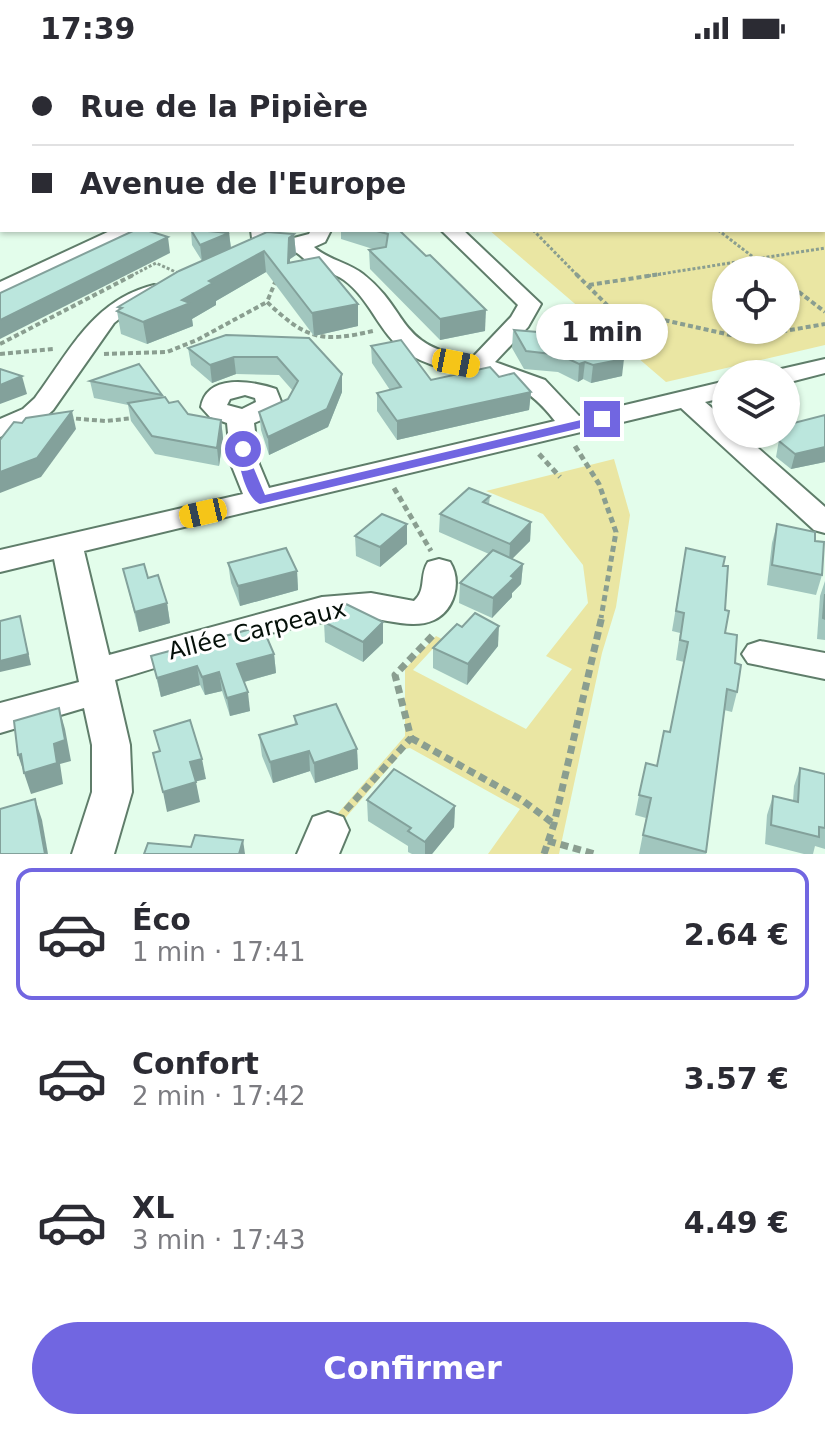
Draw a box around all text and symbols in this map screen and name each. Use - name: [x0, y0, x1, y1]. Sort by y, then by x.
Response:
- text: 17:39: [40, 11, 136, 46]
- text: Rue de la Pipière: [80, 89, 368, 124]
- text: Avenue de l'Europe: [80, 166, 406, 201]
- map controls: [712, 256, 800, 448]
- button: locate: [712, 256, 800, 344]
- callout: 1 min: [536, 303, 668, 359]
- text: 1 min: [561, 317, 643, 347]
- car: [430, 347, 482, 379]
- button: layers: [712, 360, 800, 448]
- route end: [584, 401, 620, 437]
- route start: [225, 431, 261, 467]
- car: [177, 496, 229, 530]
- street label: Allée Carpeaux: [165, 594, 349, 666]
- icon: car: [36, 898, 108, 970]
- text: Éco: [132, 902, 191, 937]
- text: 2.64 €: [684, 917, 789, 952]
- text: 1 min · 17:41: [132, 937, 306, 967]
- icon: car: [36, 1042, 108, 1114]
- text: Confort: [132, 1046, 259, 1081]
- text: 3.57 €: [684, 1061, 789, 1096]
- text: 2 min · 17:42: [132, 1081, 306, 1111]
- icon: car: [36, 1186, 108, 1258]
- text: XL: [132, 1190, 174, 1225]
- text: 4.49 €: [684, 1205, 789, 1240]
- text: 3 min · 17:43: [132, 1225, 306, 1255]
- button: Confirmer: [32, 1322, 793, 1414]

